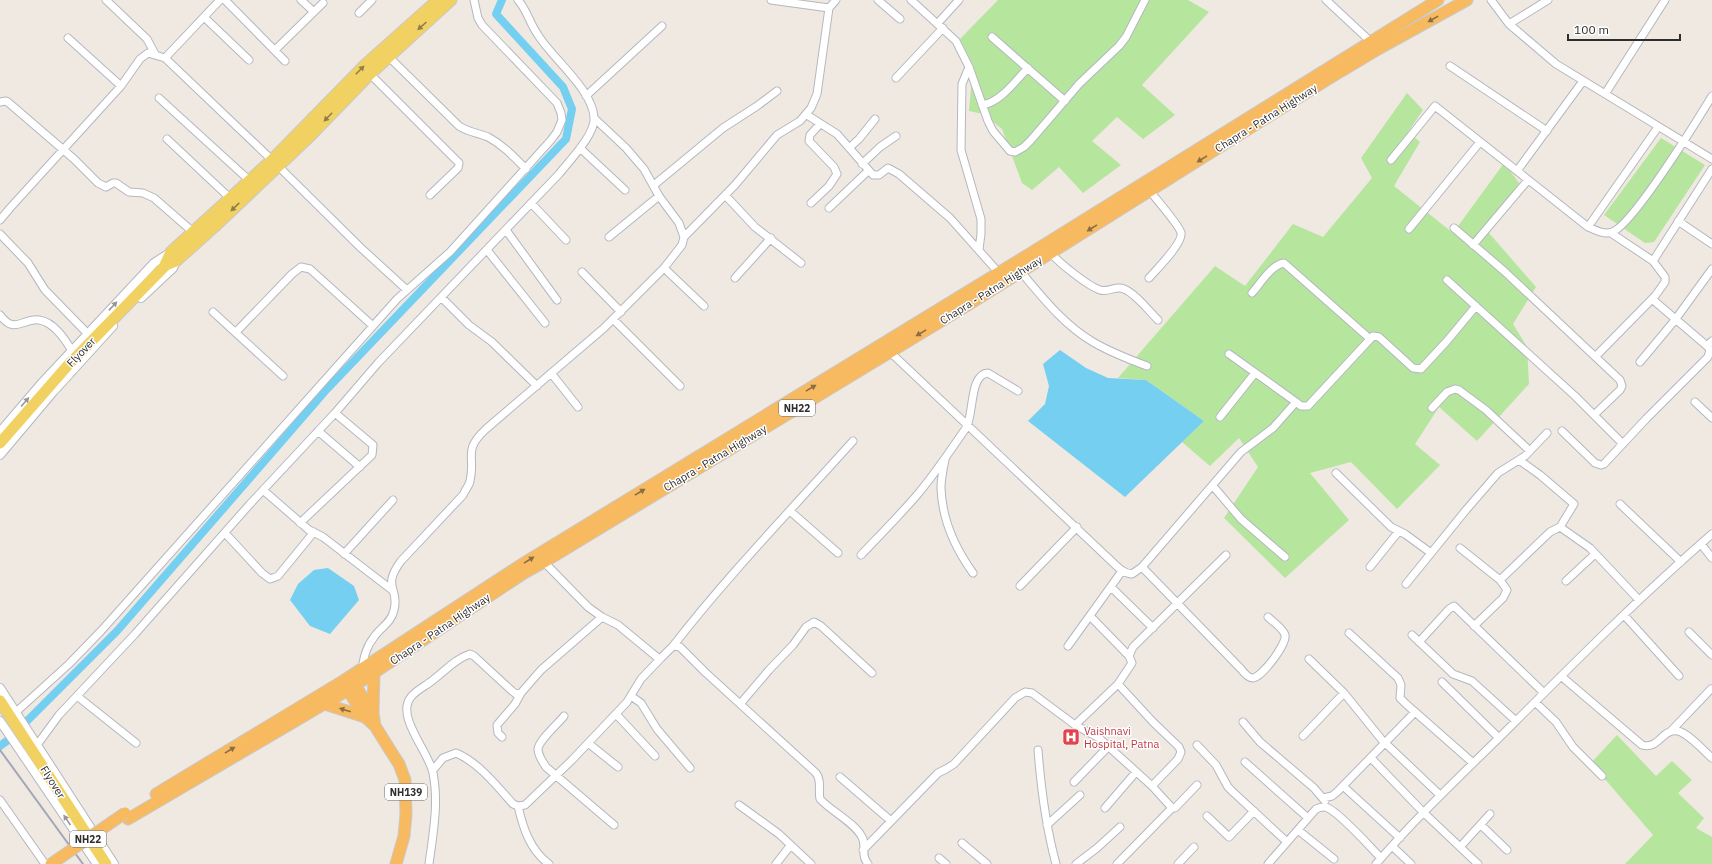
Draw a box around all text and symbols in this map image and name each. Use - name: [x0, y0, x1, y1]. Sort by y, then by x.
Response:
- one-way arrow: [1427, 15, 1439, 22]
- scale bar: [1568, 16, 1680, 42]
- one-way arrow: [417, 21, 427, 31]
- text: 100 m: [1574, 22, 1609, 37]
- one-way arrow: [355, 65, 365, 75]
- street label: Chapra - Patna Highway: [1212, 81, 1320, 155]
- one-way arrow: [324, 111, 333, 122]
- one-way arrow: [1196, 155, 1208, 162]
- one-way arrow: [230, 202, 240, 212]
- one-way arrow: [1086, 224, 1097, 231]
- street label: Chapra - Patna Highway: [937, 253, 1045, 327]
- one-way arrow: [108, 301, 118, 311]
- one-way arrow: [915, 329, 927, 336]
- street label: Flyover: [63, 334, 99, 370]
- one-way arrow: [805, 384, 816, 391]
- one-way arrow: [21, 397, 30, 408]
- road number: NH22: [779, 400, 815, 416]
- street label: Chapra - Patna Highway: [661, 421, 770, 494]
- one-way arrow: [635, 488, 645, 496]
- one-way arrow: [524, 556, 534, 564]
- street label: Chapra - Patna Highway: [387, 590, 493, 668]
- one-way arrow: [338, 707, 350, 713]
- place label: Vaishnavi Hospital, Patna: [1084, 724, 1159, 751]
- hospital icon: Vaishnavi Hospital, Patna: [1061, 727, 1081, 747]
- one-way arrow: [224, 746, 236, 753]
- street label: Flyover: [38, 763, 68, 801]
- road number: NH139: [385, 784, 427, 800]
- one-way arrow: [63, 815, 71, 826]
- road number: NH22: [70, 831, 106, 847]

